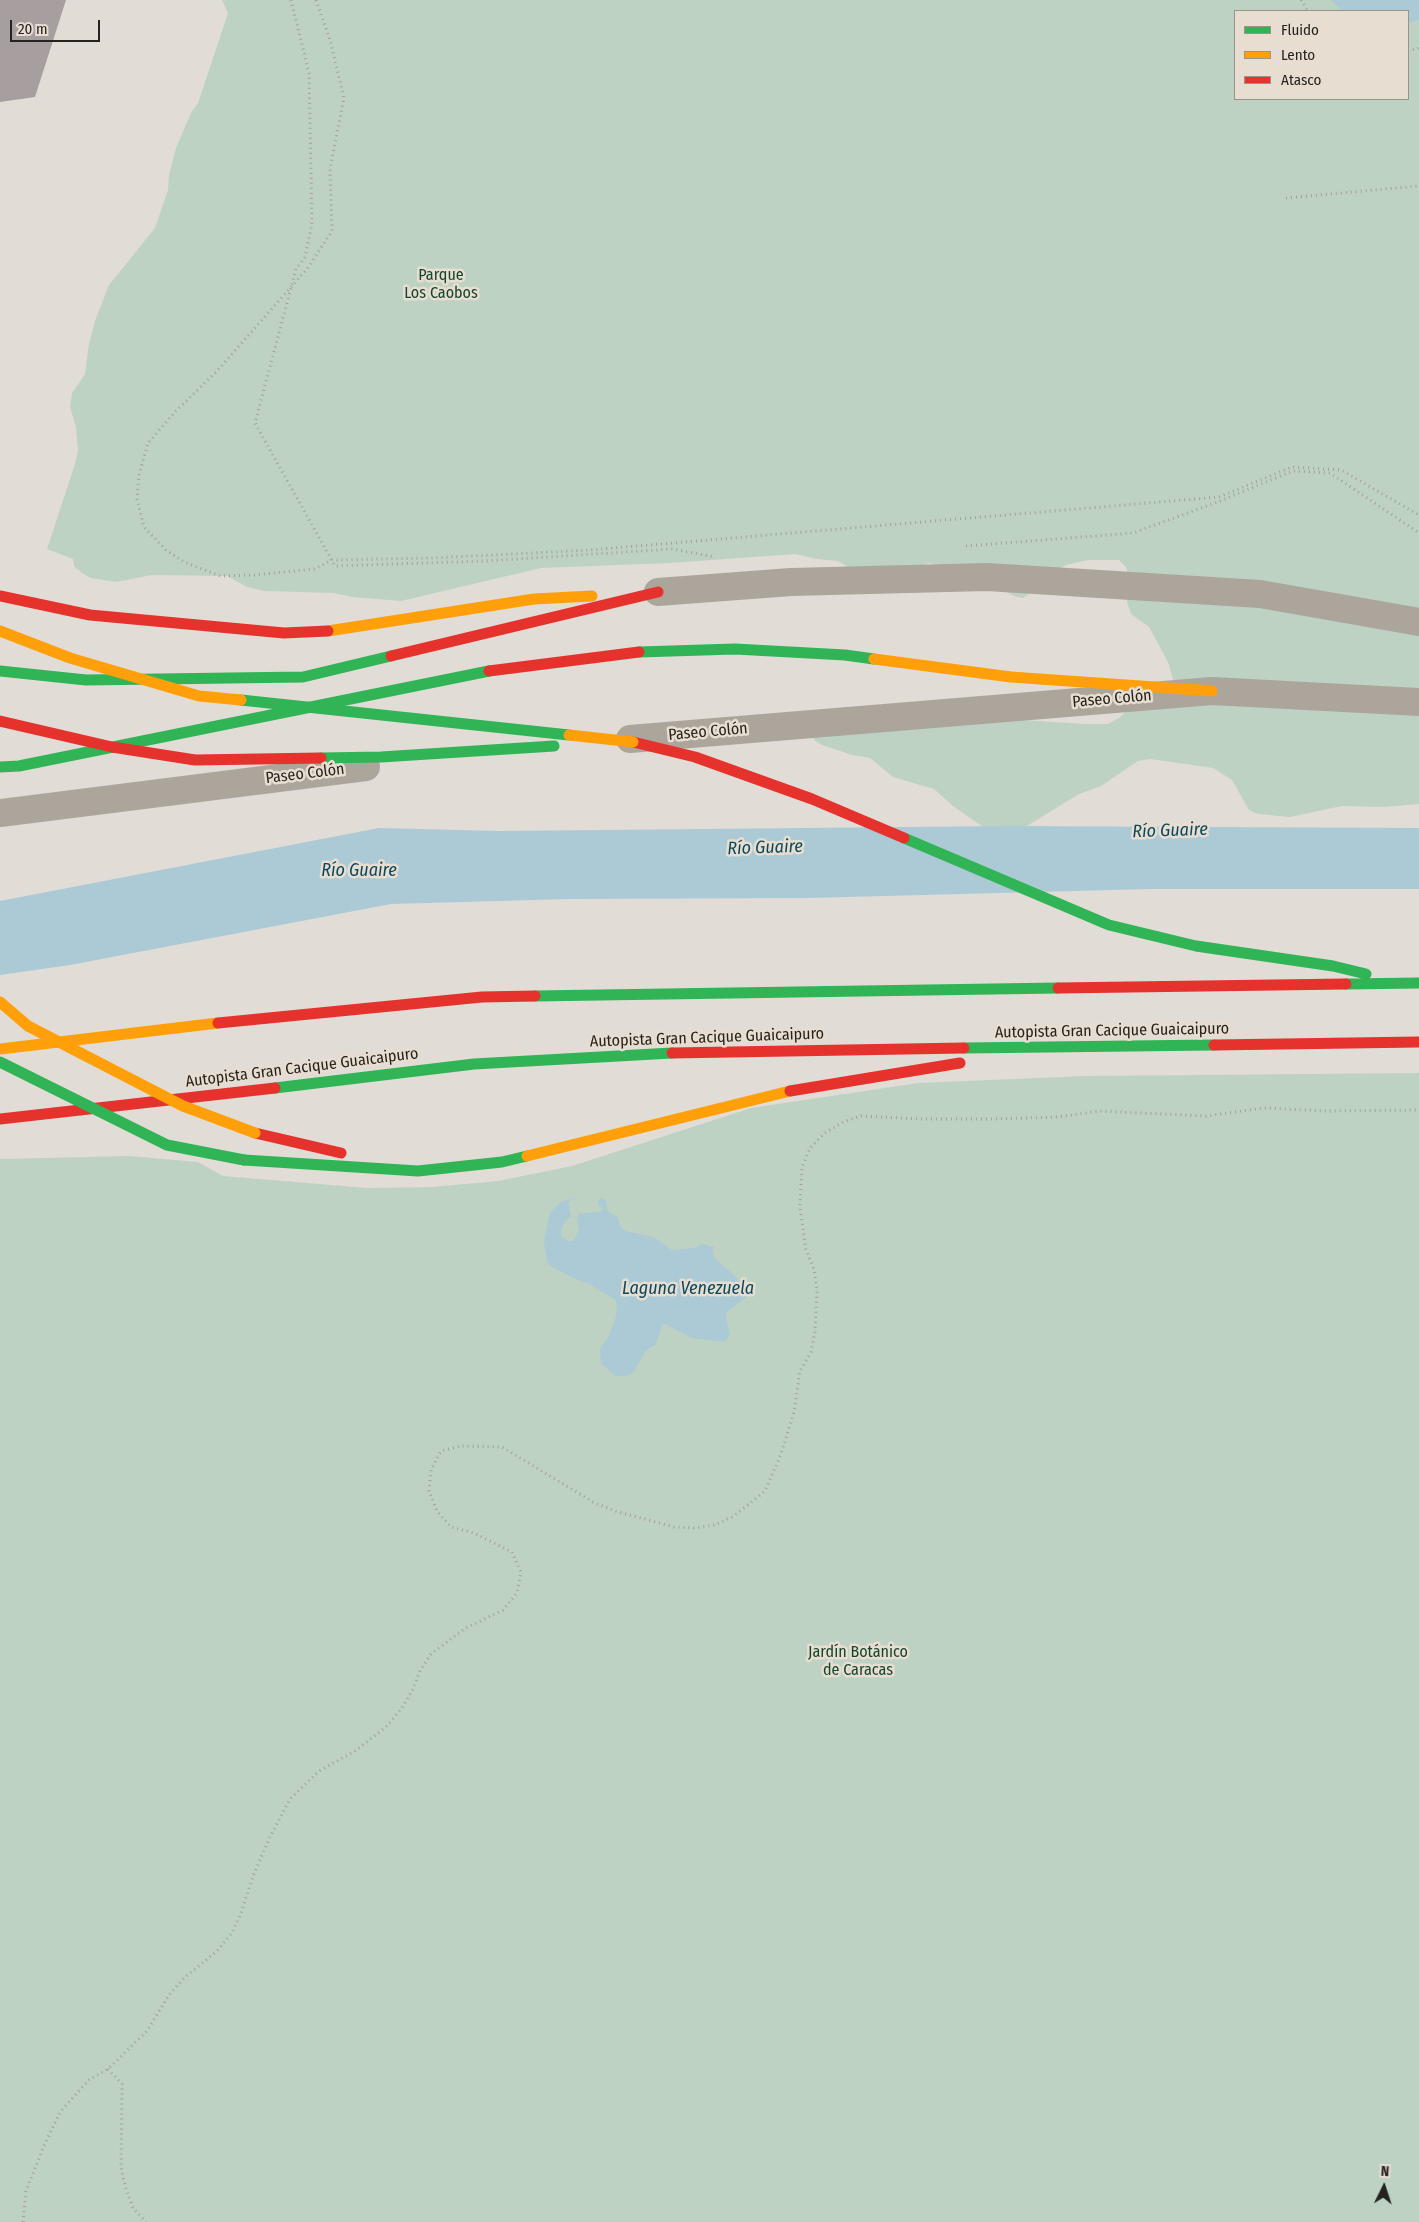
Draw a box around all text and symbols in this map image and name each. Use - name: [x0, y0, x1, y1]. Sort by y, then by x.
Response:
- scale bar: [12, 10, 102, 42]
- legend: [1234, 10, 1409, 100]
- text: 20 m: [18, 20, 48, 38]
- text: Fluido: [1281, 21, 1319, 39]
- text: Lento: [1281, 46, 1315, 64]
- text: Atasco: [1281, 71, 1321, 89]
- park label: Parque Los Caobos: [404, 266, 478, 304]
- street label: Paseo Colón: [1072, 686, 1152, 712]
- street label: Paseo Colón: [668, 719, 748, 745]
- street label: Paseo Colón: [264, 760, 346, 788]
- water label: Río Guaire: [1132, 819, 1208, 843]
- water label: Río Guaire: [727, 836, 803, 860]
- water label: Río Guaire: [321, 860, 397, 882]
- street label: Autopista Gran Cacique Guaicaipuro: [995, 1019, 1229, 1043]
- street label: Autopista Gran Cacique Guaicaipuro: [590, 1024, 824, 1052]
- street label: Autopista Gran Cacique Guaicaipuro: [185, 1044, 419, 1092]
- water label: Laguna Venezuela: [622, 1278, 754, 1300]
- park label: Jardín Botánico de Caracas: [808, 1643, 908, 1681]
- north arrow: [1359, 2162, 1409, 2212]
- text: N: [1380, 2163, 1390, 2180]

